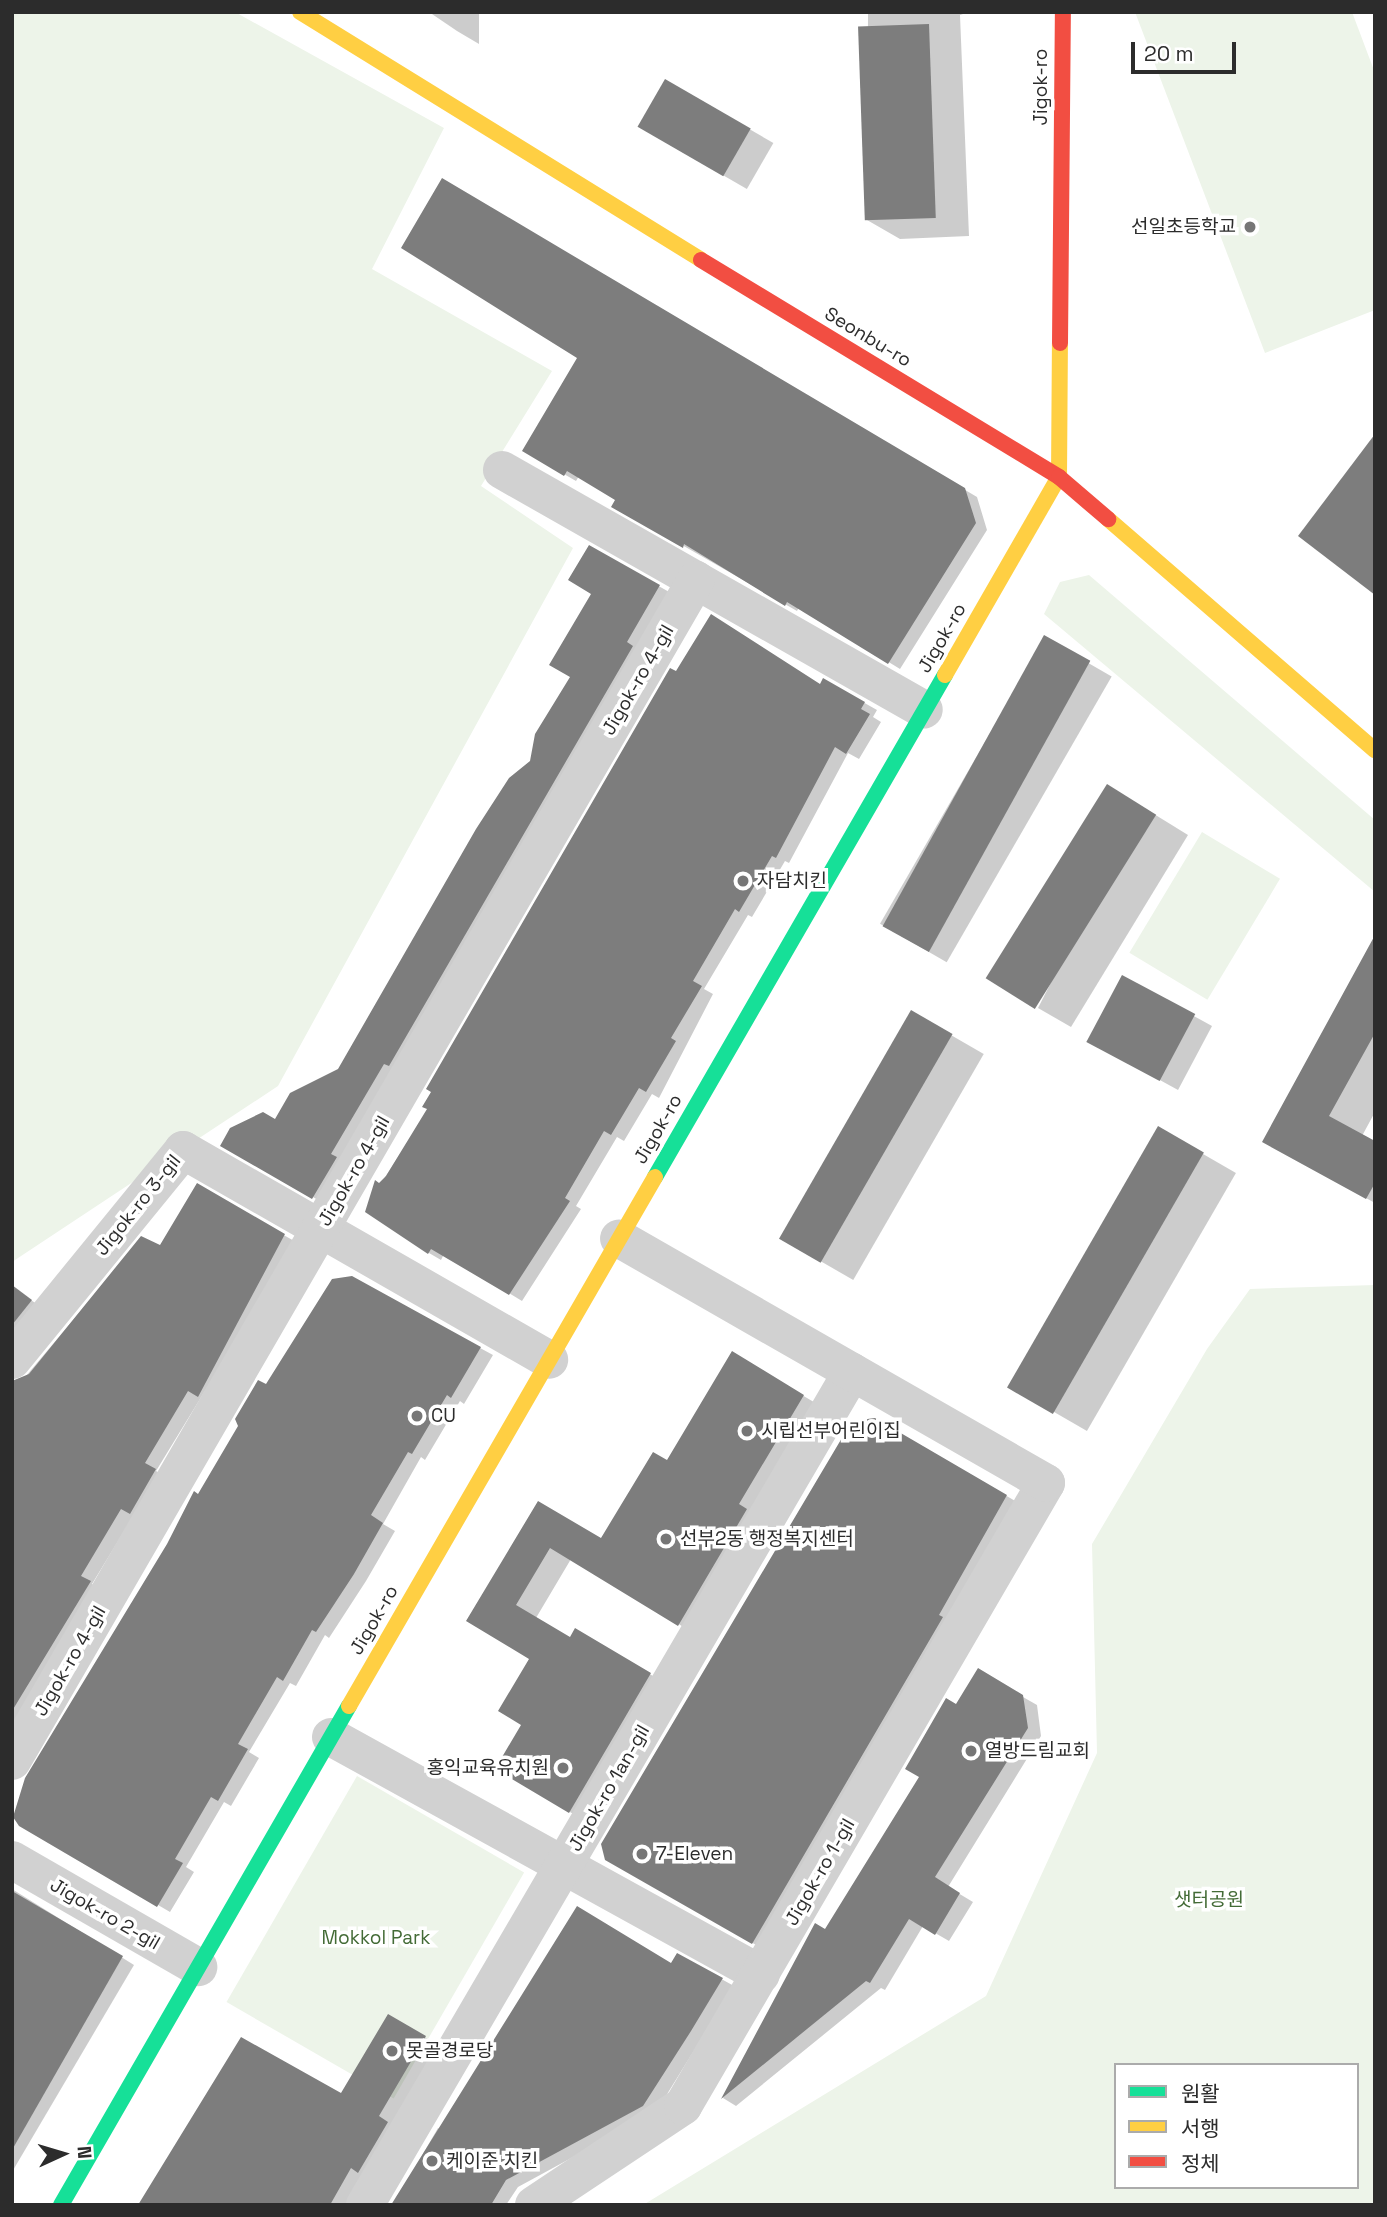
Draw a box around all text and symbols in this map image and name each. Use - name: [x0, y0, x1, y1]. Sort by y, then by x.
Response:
- scale bar: [1135, 28, 1240, 72]
- text: 20 m: [1144, 40, 1194, 67]
- street label: Jigok-ro: [1030, 49, 1052, 125]
- place label: 선일초등학교: [1131, 216, 1236, 238]
- marker: 선일초등학교: [1242, 219, 1258, 235]
- street label: Seonbu-ro: [820, 302, 916, 372]
- street label: Jigok-ro: [913, 599, 971, 677]
- street label: Jigok-ro 4-gil: [597, 621, 679, 739]
- place label: 자담치킨: [757, 870, 827, 892]
- marker: 자담치킨: [735, 873, 751, 889]
- street label: Jigok-ro: [629, 1090, 687, 1168]
- street label: Jigok-ro 4-gil: [313, 1112, 395, 1230]
- street label: Jigok-ro 3-gil: [90, 1150, 186, 1260]
- place label: CU: [431, 1405, 456, 1427]
- marker: CU: [409, 1408, 425, 1424]
- place label: 시립선부어린이집: [761, 1420, 901, 1442]
- marker: 시립선부어린이집: [739, 1423, 755, 1439]
- place label: 선부2동 행정복지센터: [680, 1528, 854, 1550]
- marker: 선부2동 행정복지센터: [658, 1531, 674, 1547]
- street label: Jigok-ro: [345, 1581, 403, 1659]
- street label: Jigok-ro 4-gil: [29, 1602, 111, 1720]
- street label: Jigok-ro 1an-gil: [564, 1721, 654, 1855]
- place label: 열방드림교회: [985, 1740, 1090, 1762]
- marker: 열방드림교회: [963, 1743, 979, 1759]
- place label: 홍익교육유치원: [427, 1757, 549, 1779]
- marker: 홍익교육유치원: [555, 1760, 571, 1776]
- street label: Jigok-ro 1-gil: [780, 1814, 860, 1930]
- place label: 7-Eleven: [656, 1843, 733, 1865]
- marker: 7-Eleven: [634, 1846, 650, 1862]
- street label: Jigok-ro 2-gil: [46, 1873, 164, 1955]
- park label: 샛터공원: [1174, 1889, 1244, 1911]
- park label: Mokkol Park: [322, 1927, 430, 1949]
- place label: 못골경로당: [406, 2040, 493, 2062]
- marker: 못골경로당: [384, 2043, 400, 2059]
- legend: [1114, 2063, 1359, 2189]
- text: 원활: [1181, 2080, 1220, 2107]
- text: 서행: [1181, 2115, 1220, 2142]
- north arrow: [28, 2119, 98, 2189]
- text: N: [72, 2145, 97, 2160]
- place label: 케이준 치킨: [446, 2150, 538, 2172]
- text: 정체: [1181, 2150, 1220, 2177]
- marker: 케이준 치킨: [424, 2153, 440, 2169]

